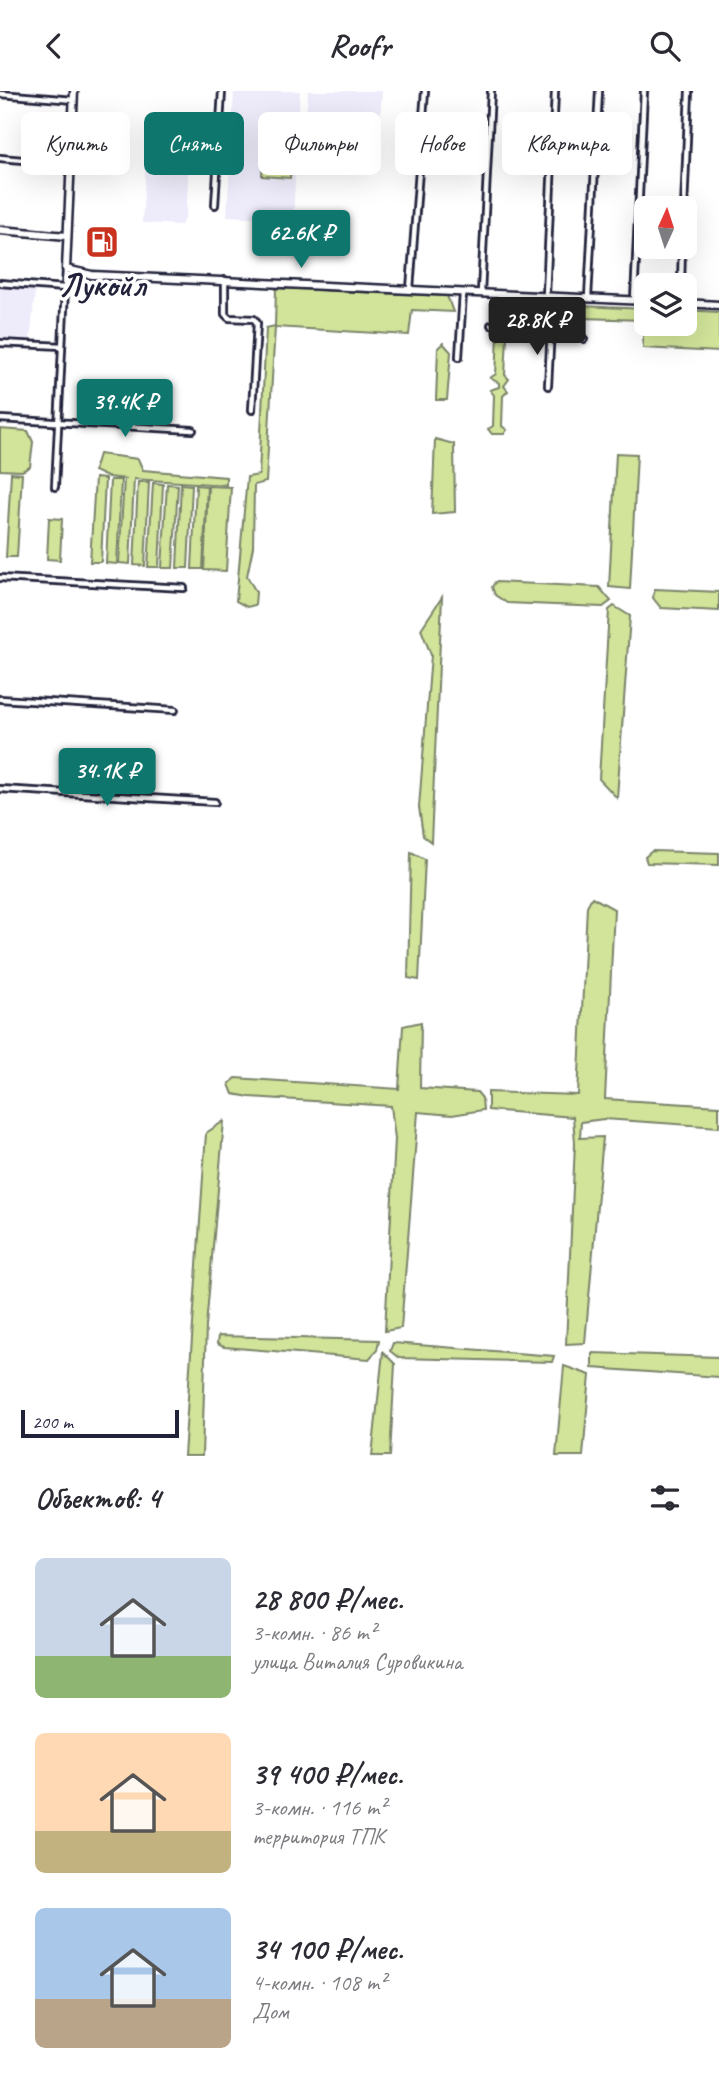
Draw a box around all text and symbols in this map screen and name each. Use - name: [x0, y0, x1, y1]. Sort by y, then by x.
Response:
- text: Roofr: [329, 25, 390, 66]
- icon: back: [35, 27, 73, 65]
- icon: search: [646, 27, 684, 65]
- chip: Купить: [21, 112, 130, 175]
- chip: Снять: [144, 112, 244, 175]
- chip: Фильтры: [258, 112, 381, 175]
- chip: Новое: [395, 112, 488, 175]
- chip: Квартира: [502, 112, 632, 175]
- north arrow: [634, 196, 696, 259]
- map controls: [634, 196, 697, 336]
- pin: 62.6K ₽: [236, 211, 366, 270]
- text: 62.6K ₽: [268, 218, 334, 247]
- fuel station icon: Лукойл: [83, 223, 121, 261]
- place label: Лукойл: [59, 264, 148, 306]
- button: layers: [634, 273, 697, 336]
- pin: 28.8K ₽: [472, 297, 602, 357]
- text: 28.8K ₽: [505, 305, 569, 334]
- pin: 39.4K ₽: [60, 379, 190, 439]
- text: 39.4K ₽: [93, 387, 157, 416]
- pin: 34.1K ₽: [42, 749, 172, 808]
- text: 34.1K ₽: [75, 756, 139, 785]
- scale bar: [21, 1407, 178, 1439]
- text: 200 m: [32, 1410, 73, 1434]
- text: Объектов: 4: [35, 1479, 160, 1517]
- icon: filters: [646, 1479, 684, 1517]
- text: 28 800 ₽/мес.: [252, 1580, 403, 1618]
- icon: home: [91, 1586, 175, 1670]
- text: 3-комн. · 86 m²: [252, 1618, 376, 1647]
- text: улица Виталия Суровикина: [252, 1647, 462, 1676]
- text: 39 400 ₽/мес.: [252, 1755, 403, 1793]
- icon: home: [91, 1761, 175, 1845]
- text: 3-комн. · 116 m²: [252, 1793, 386, 1822]
- text: территория ТПК: [252, 1822, 384, 1851]
- text: 34 100 ₽/мес.: [252, 1930, 403, 1968]
- icon: home: [91, 1936, 175, 2020]
- text: 4-комн. · 108 m²: [252, 1968, 386, 1997]
- text: Дом: [252, 1997, 289, 2026]

